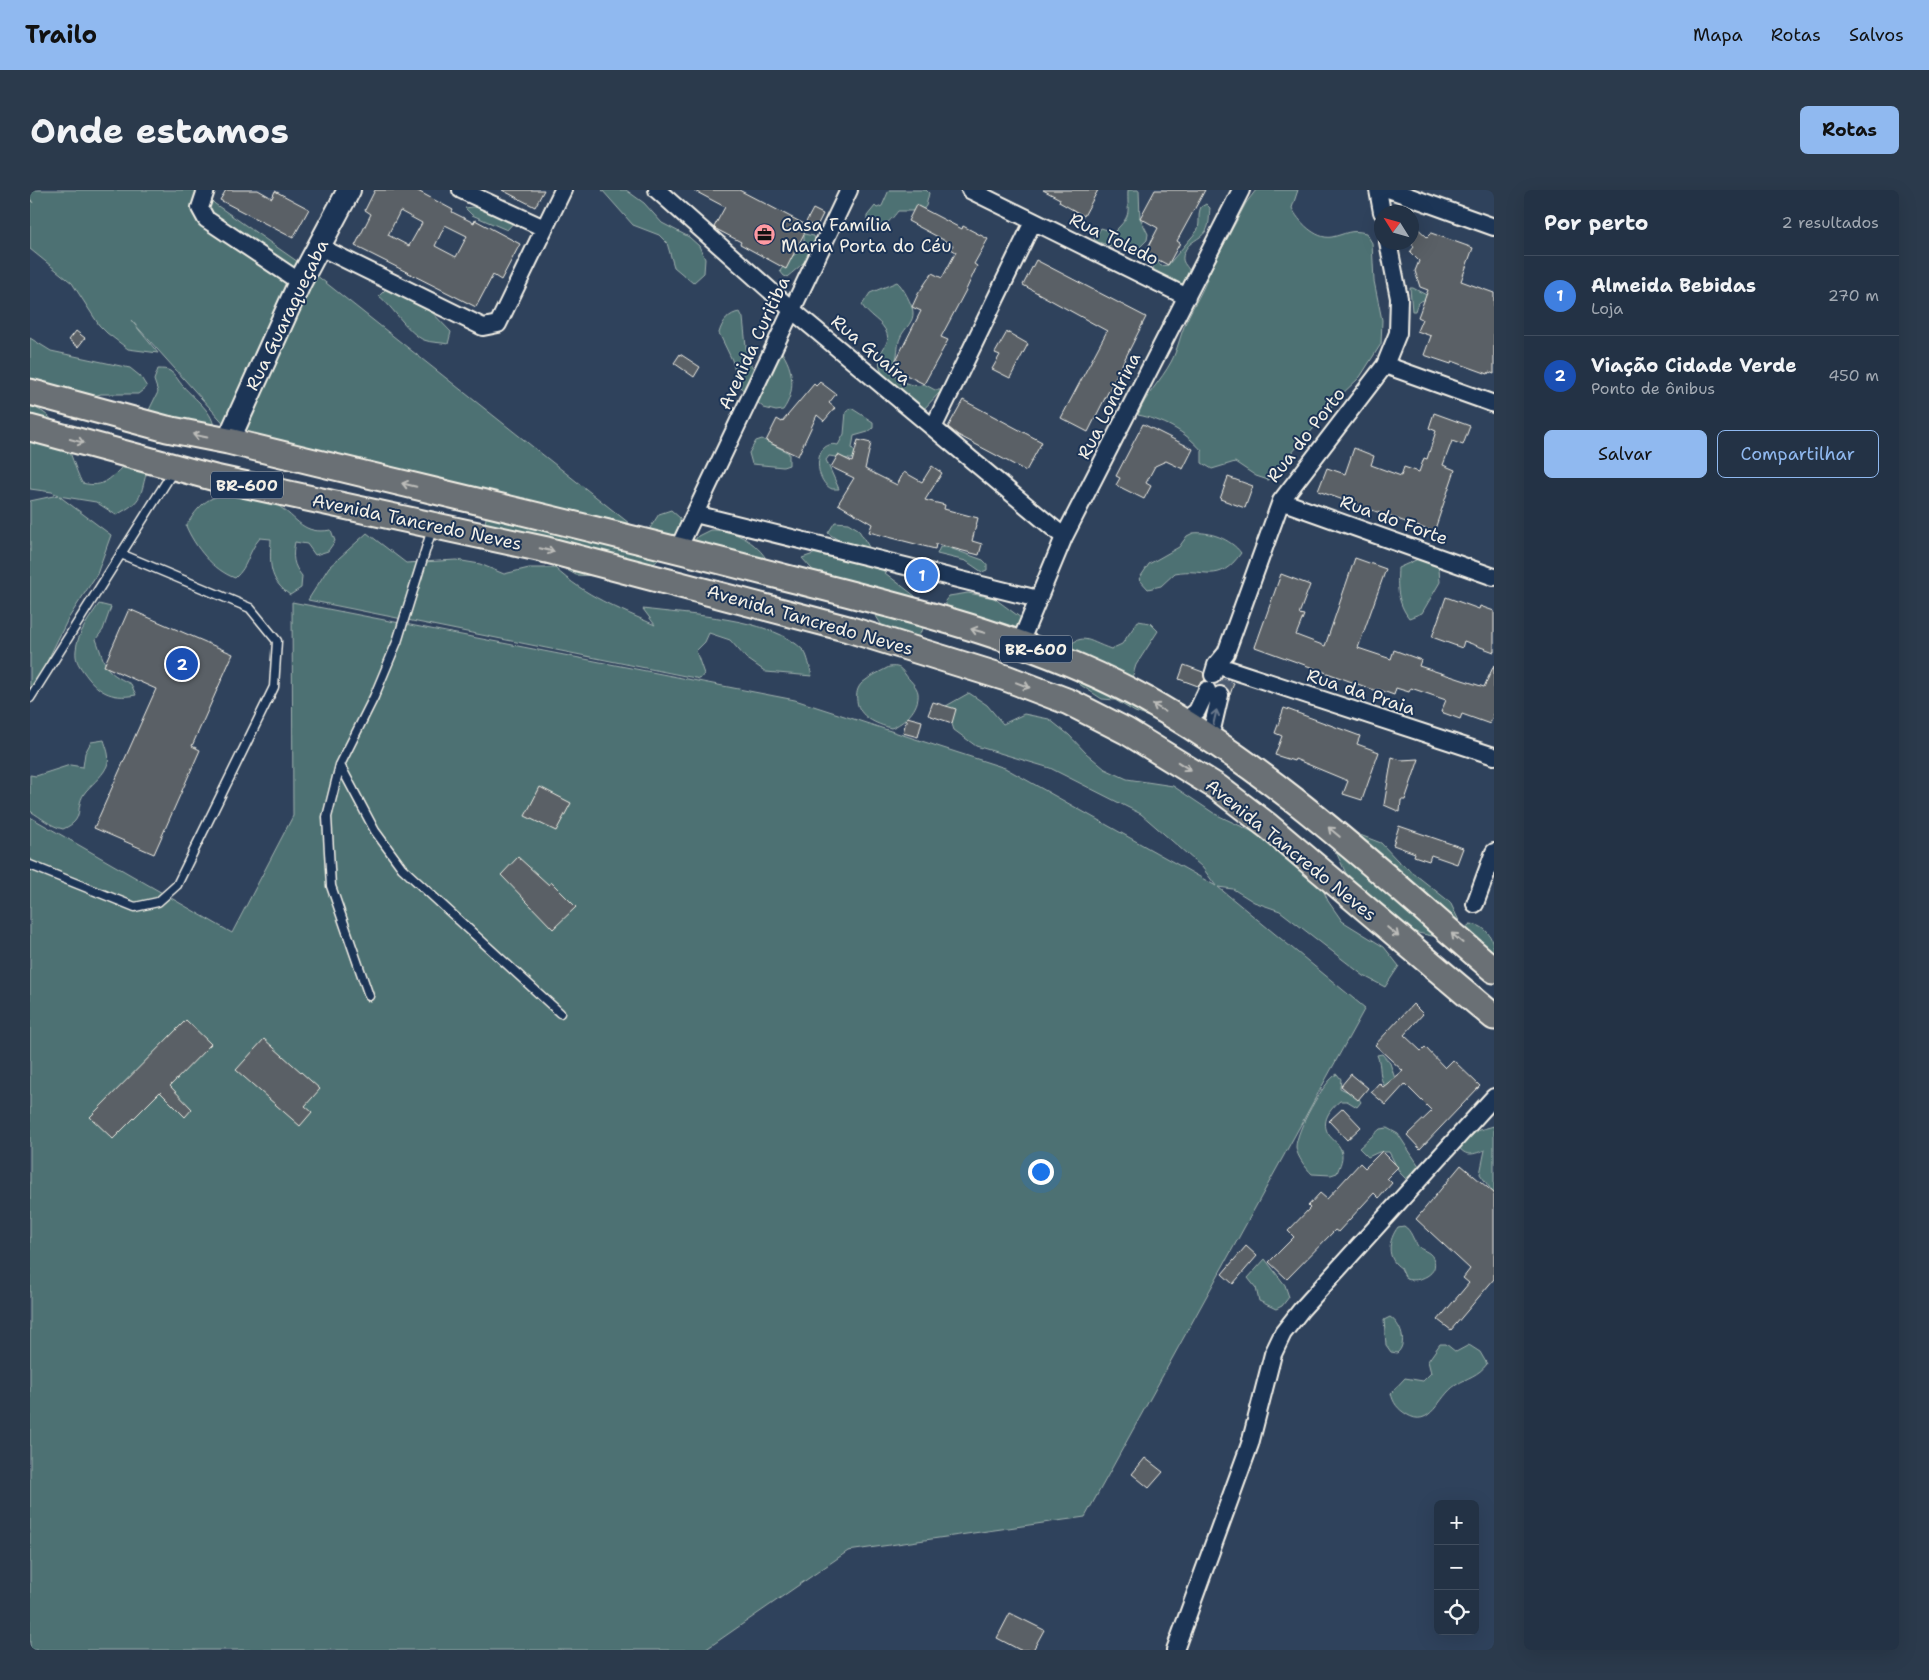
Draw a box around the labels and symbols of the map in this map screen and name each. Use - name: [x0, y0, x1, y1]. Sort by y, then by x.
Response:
- north arrow: [1374, 205, 1419, 250]
- street label: Rua Toledo: [1065, 207, 1163, 271]
- place label: Casa Família Maria Porta do Céu: [781, 213, 952, 258]
- office icon: Casa Família Maria Porta do Céu: [753, 223, 777, 247]
- street label: Rua Guaraqueçaba: [240, 235, 334, 395]
- street label: Avenida Curitiba: [713, 273, 795, 413]
- street label: Rua Guaíra: [826, 309, 916, 391]
- street label: Rua Londrina: [1072, 348, 1146, 464]
- street label: Rua do Porto: [1261, 383, 1351, 487]
- one-way arrow: [193, 430, 209, 440]
- one-way arrow: [69, 436, 85, 446]
- road number: BR-600: [211, 472, 283, 498]
- one-way arrow: [402, 480, 418, 489]
- street label: Avenida Tancredo Neves: [310, 488, 524, 556]
- street label: Rua do Forte: [1337, 489, 1451, 551]
- one-way arrow: [539, 546, 555, 555]
- pin: 1: [906, 556, 938, 594]
- street label: Avenida Tancredo Neves: [704, 579, 916, 661]
- one-way arrow: [970, 625, 986, 635]
- road number: BR-600: [1000, 636, 1072, 662]
- pin: 2: [166, 645, 198, 683]
- street label: Rua da Praia: [1304, 663, 1418, 721]
- one-way arrow: [1016, 681, 1031, 690]
- one-way arrow: [1152, 702, 1166, 712]
- one-way arrow: [1211, 709, 1220, 725]
- one-way arrow: [1176, 761, 1190, 771]
- street label: Avenida Tancredo Neves: [1200, 773, 1382, 927]
- one-way arrow: [1328, 826, 1341, 837]
- one-way arrow: [1386, 926, 1399, 937]
- one-way arrow: [1451, 933, 1464, 944]
- your location: [1028, 1159, 1054, 1185]

